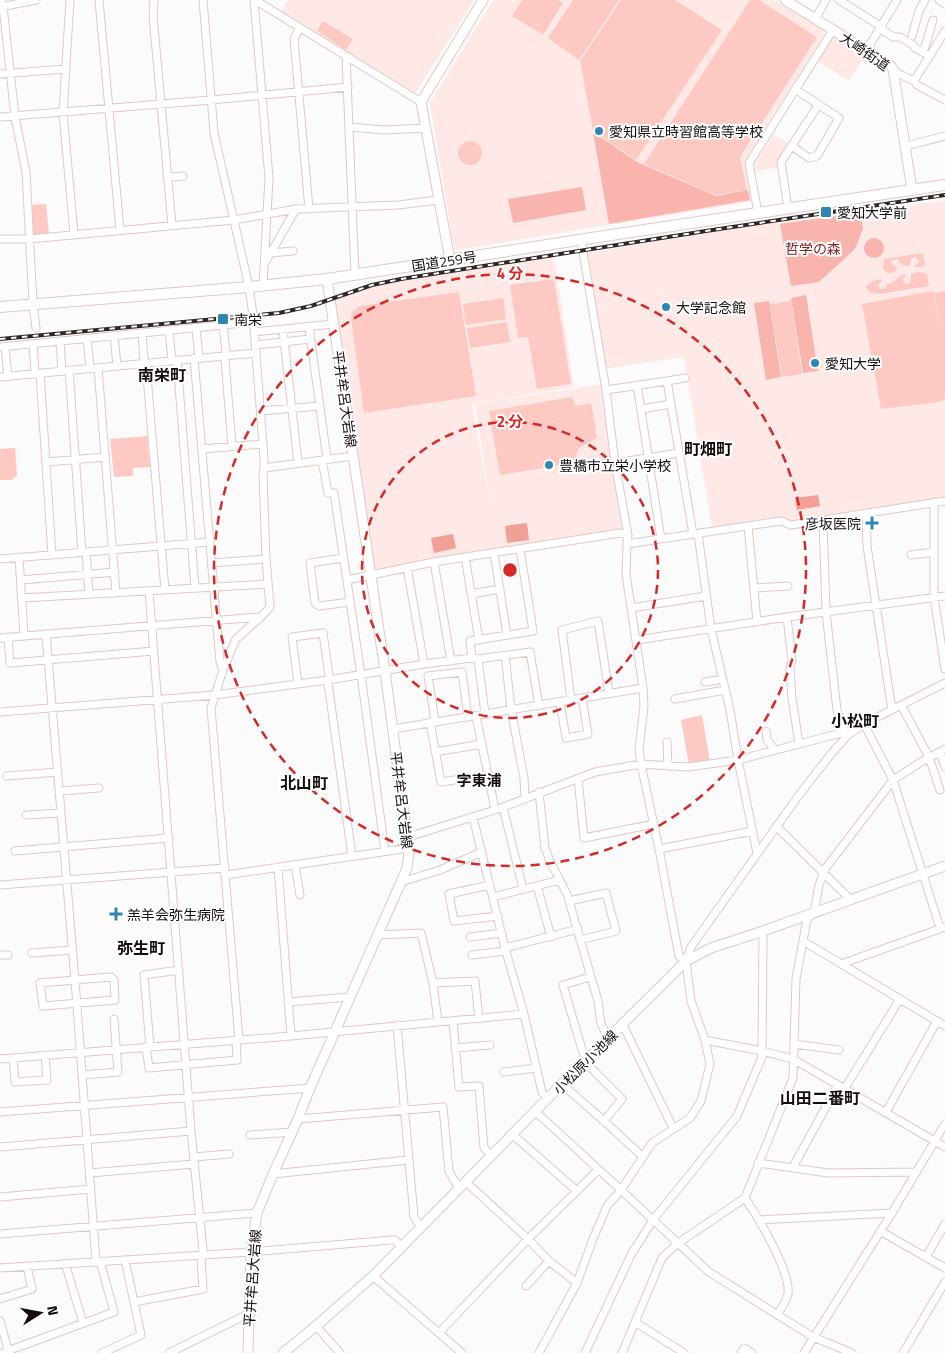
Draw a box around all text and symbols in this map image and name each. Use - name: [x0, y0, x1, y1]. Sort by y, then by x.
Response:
- street label: 大崎街道: [836, 27, 894, 75]
- place label: 愛知県立時習館高等学校: [609, 121, 763, 142]
- marker: 愛知県立時習館高等学校: [593, 125, 605, 137]
- place label: 愛知大学前: [837, 202, 907, 223]
- marker: 愛知大学前: [819, 205, 833, 219]
- park label: 哲学の森: [785, 238, 841, 259]
- street label: 国道259号: [410, 246, 478, 276]
- text: 4 分: [497, 262, 523, 285]
- place label: 大学記念館: [676, 297, 746, 318]
- marker: 大学記念館: [660, 301, 672, 313]
- place label: 南栄: [234, 309, 262, 330]
- marker: 南栄: [216, 312, 230, 326]
- street label: 平井牟呂大岩線: [328, 349, 362, 449]
- place label: 愛知大学: [825, 353, 881, 374]
- marker: 愛知大学: [809, 357, 821, 369]
- district label: 南栄町: [138, 363, 186, 387]
- text: 2 分: [497, 410, 523, 433]
- district label: 町畑町: [684, 437, 732, 461]
- place label: 豊橋市立栄小学校: [559, 455, 671, 476]
- marker: 豊橋市立栄小学校: [543, 459, 555, 471]
- place label: 彦坂医院: [805, 513, 861, 534]
- marker: 彦坂医院: [865, 516, 879, 530]
- centre of rings: [501, 561, 519, 579]
- district label: 小松町: [831, 709, 879, 733]
- street label: 平井牟呂大岩線: [386, 750, 418, 850]
- district label: 字東浦: [456, 769, 502, 792]
- district label: 北山町: [280, 771, 328, 795]
- place label: 羔羊会弥生病院: [127, 904, 225, 925]
- marker: 羔羊会弥生病院: [109, 907, 123, 921]
- district label: 弥生町: [117, 936, 165, 960]
- street label: 小松原小池線: [548, 1025, 622, 1099]
- district label: 山田二番町: [780, 1086, 860, 1110]
- street label: 平井牟呂大岩線: [238, 1228, 266, 1328]
- north arrow: [15, 1288, 65, 1338]
- text: N: [42, 1304, 64, 1317]

